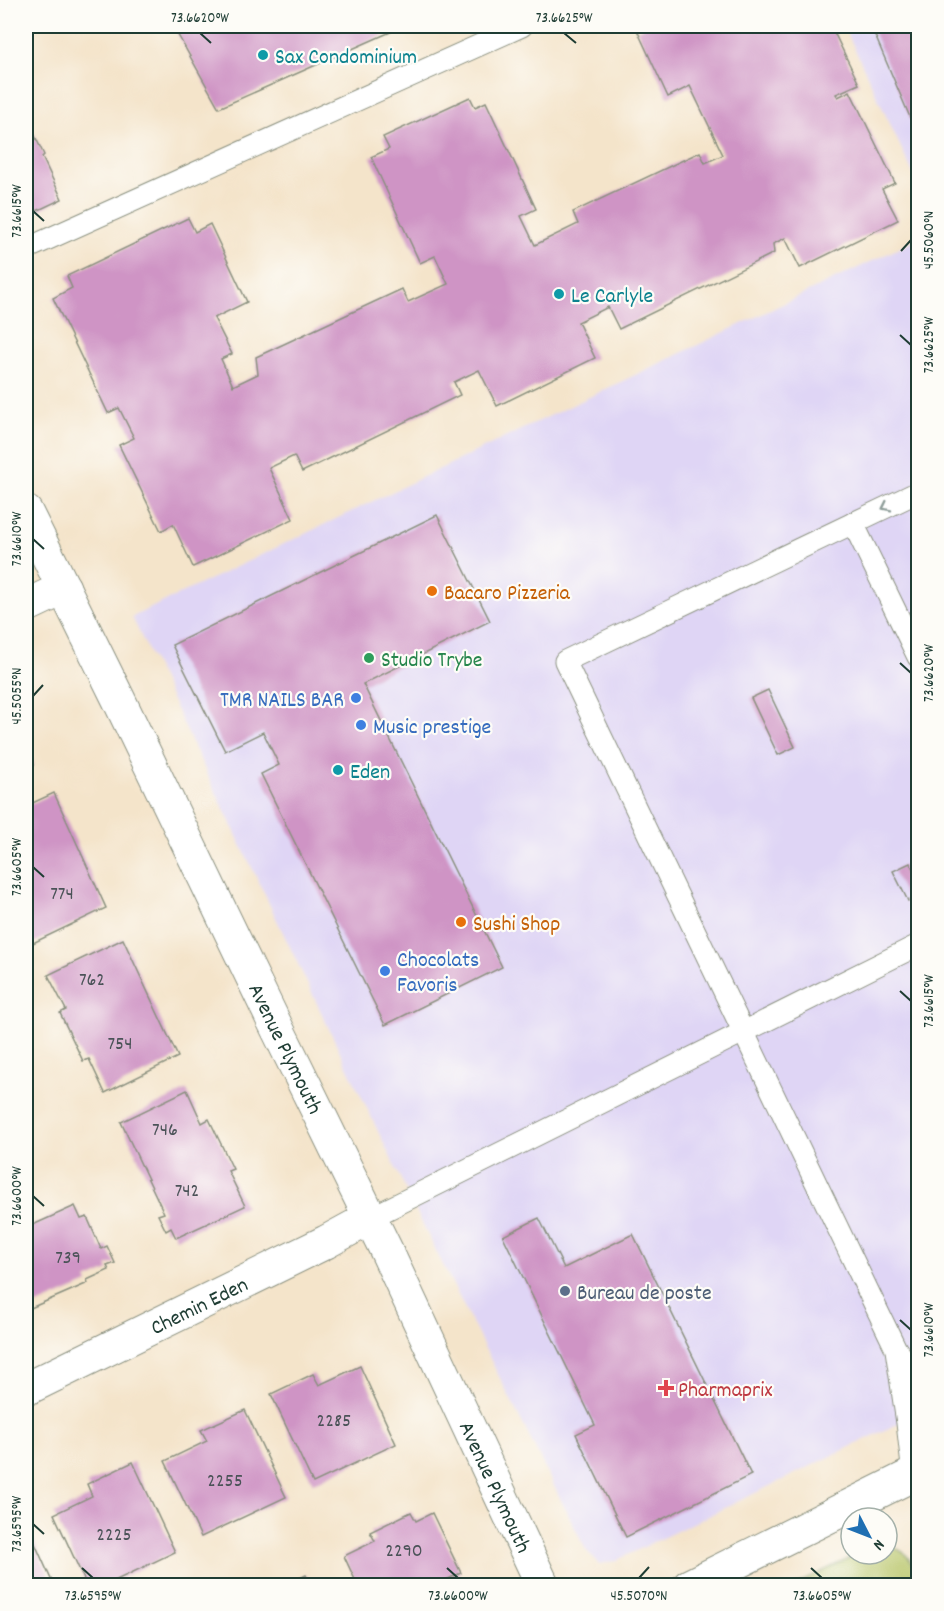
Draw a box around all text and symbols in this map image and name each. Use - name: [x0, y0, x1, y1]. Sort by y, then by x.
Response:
- text: 73.6620°W: [171, 8, 229, 30]
- text: 73.6625°W: [536, 8, 593, 30]
- place label: Sax Condominium: [275, 43, 417, 74]
- marker: Sax Condominium: [256, 48, 270, 62]
- text: 73.6615°W: [7, 184, 29, 238]
- text: 45.5060°N: [919, 211, 941, 269]
- place label: Le Carlyle: [571, 282, 653, 313]
- marker: Le Carlyle: [552, 287, 566, 301]
- text: 73.6625°W: [919, 316, 941, 373]
- one-way arrow: [881, 500, 892, 512]
- text: 73.6610°W: [7, 511, 29, 566]
- place label: Bacaro Pizzeria: [444, 579, 571, 610]
- marker: Bacaro Pizzeria: [425, 584, 439, 598]
- text: 73.6620°W: [919, 644, 941, 702]
- place label: Studio Trybe: [381, 646, 483, 677]
- marker: Studio Trybe: [362, 651, 376, 665]
- text: 45.5055°N: [7, 668, 29, 724]
- place label: TMR NAILS BAR: [220, 686, 344, 717]
- marker: TMR NAILS BAR: [349, 691, 363, 705]
- place label: Music prestige: [373, 713, 491, 744]
- marker: Music prestige: [354, 718, 368, 732]
- place label: Eden: [350, 758, 390, 789]
- marker: Eden: [331, 763, 345, 777]
- text: 73.6605°W: [7, 838, 29, 896]
- house number: 774: [50, 881, 74, 909]
- place label: Sushi Shop: [473, 910, 560, 941]
- marker: Sushi Shop: [454, 915, 468, 929]
- place label: Chocolats Favoris: [397, 946, 479, 1002]
- marker: Chocolats Favoris: [378, 964, 392, 978]
- house number: 762: [79, 967, 105, 995]
- text: 73.6615°W: [919, 974, 941, 1028]
- street label: Avenue Plymouth: [239, 979, 329, 1120]
- house number: 754: [107, 1031, 133, 1059]
- house number: 746: [152, 1117, 178, 1145]
- text: 73.6600°W: [7, 1166, 29, 1226]
- house number: 742: [175, 1178, 199, 1206]
- house number: 739: [55, 1245, 81, 1273]
- street label: Chemin Eden: [146, 1271, 254, 1345]
- place label: Bureau de poste: [577, 1279, 712, 1310]
- marker: Bureau de poste: [558, 1284, 572, 1298]
- text: 73.6610°W: [919, 1302, 941, 1357]
- place label: Pharmaprix: [678, 1376, 772, 1407]
- marker: Pharmaprix: [659, 1381, 673, 1395]
- house number: 2285: [317, 1408, 351, 1436]
- street label: Avenue Plymouth: [449, 1417, 537, 1559]
- house number: 2255: [207, 1468, 243, 1496]
- text: 73.6595°W: [7, 1495, 29, 1552]
- north arrow: [839, 1506, 899, 1566]
- house number: 2225: [96, 1522, 132, 1550]
- text: N: [867, 1534, 889, 1555]
- house number: 2290: [385, 1538, 423, 1566]
- text: 73.6595°W: [65, 1586, 122, 1608]
- text: 73.6600°W: [428, 1586, 488, 1608]
- text: 45.5070°N: [611, 1586, 667, 1608]
- text: 73.6605°W: [793, 1586, 851, 1608]

